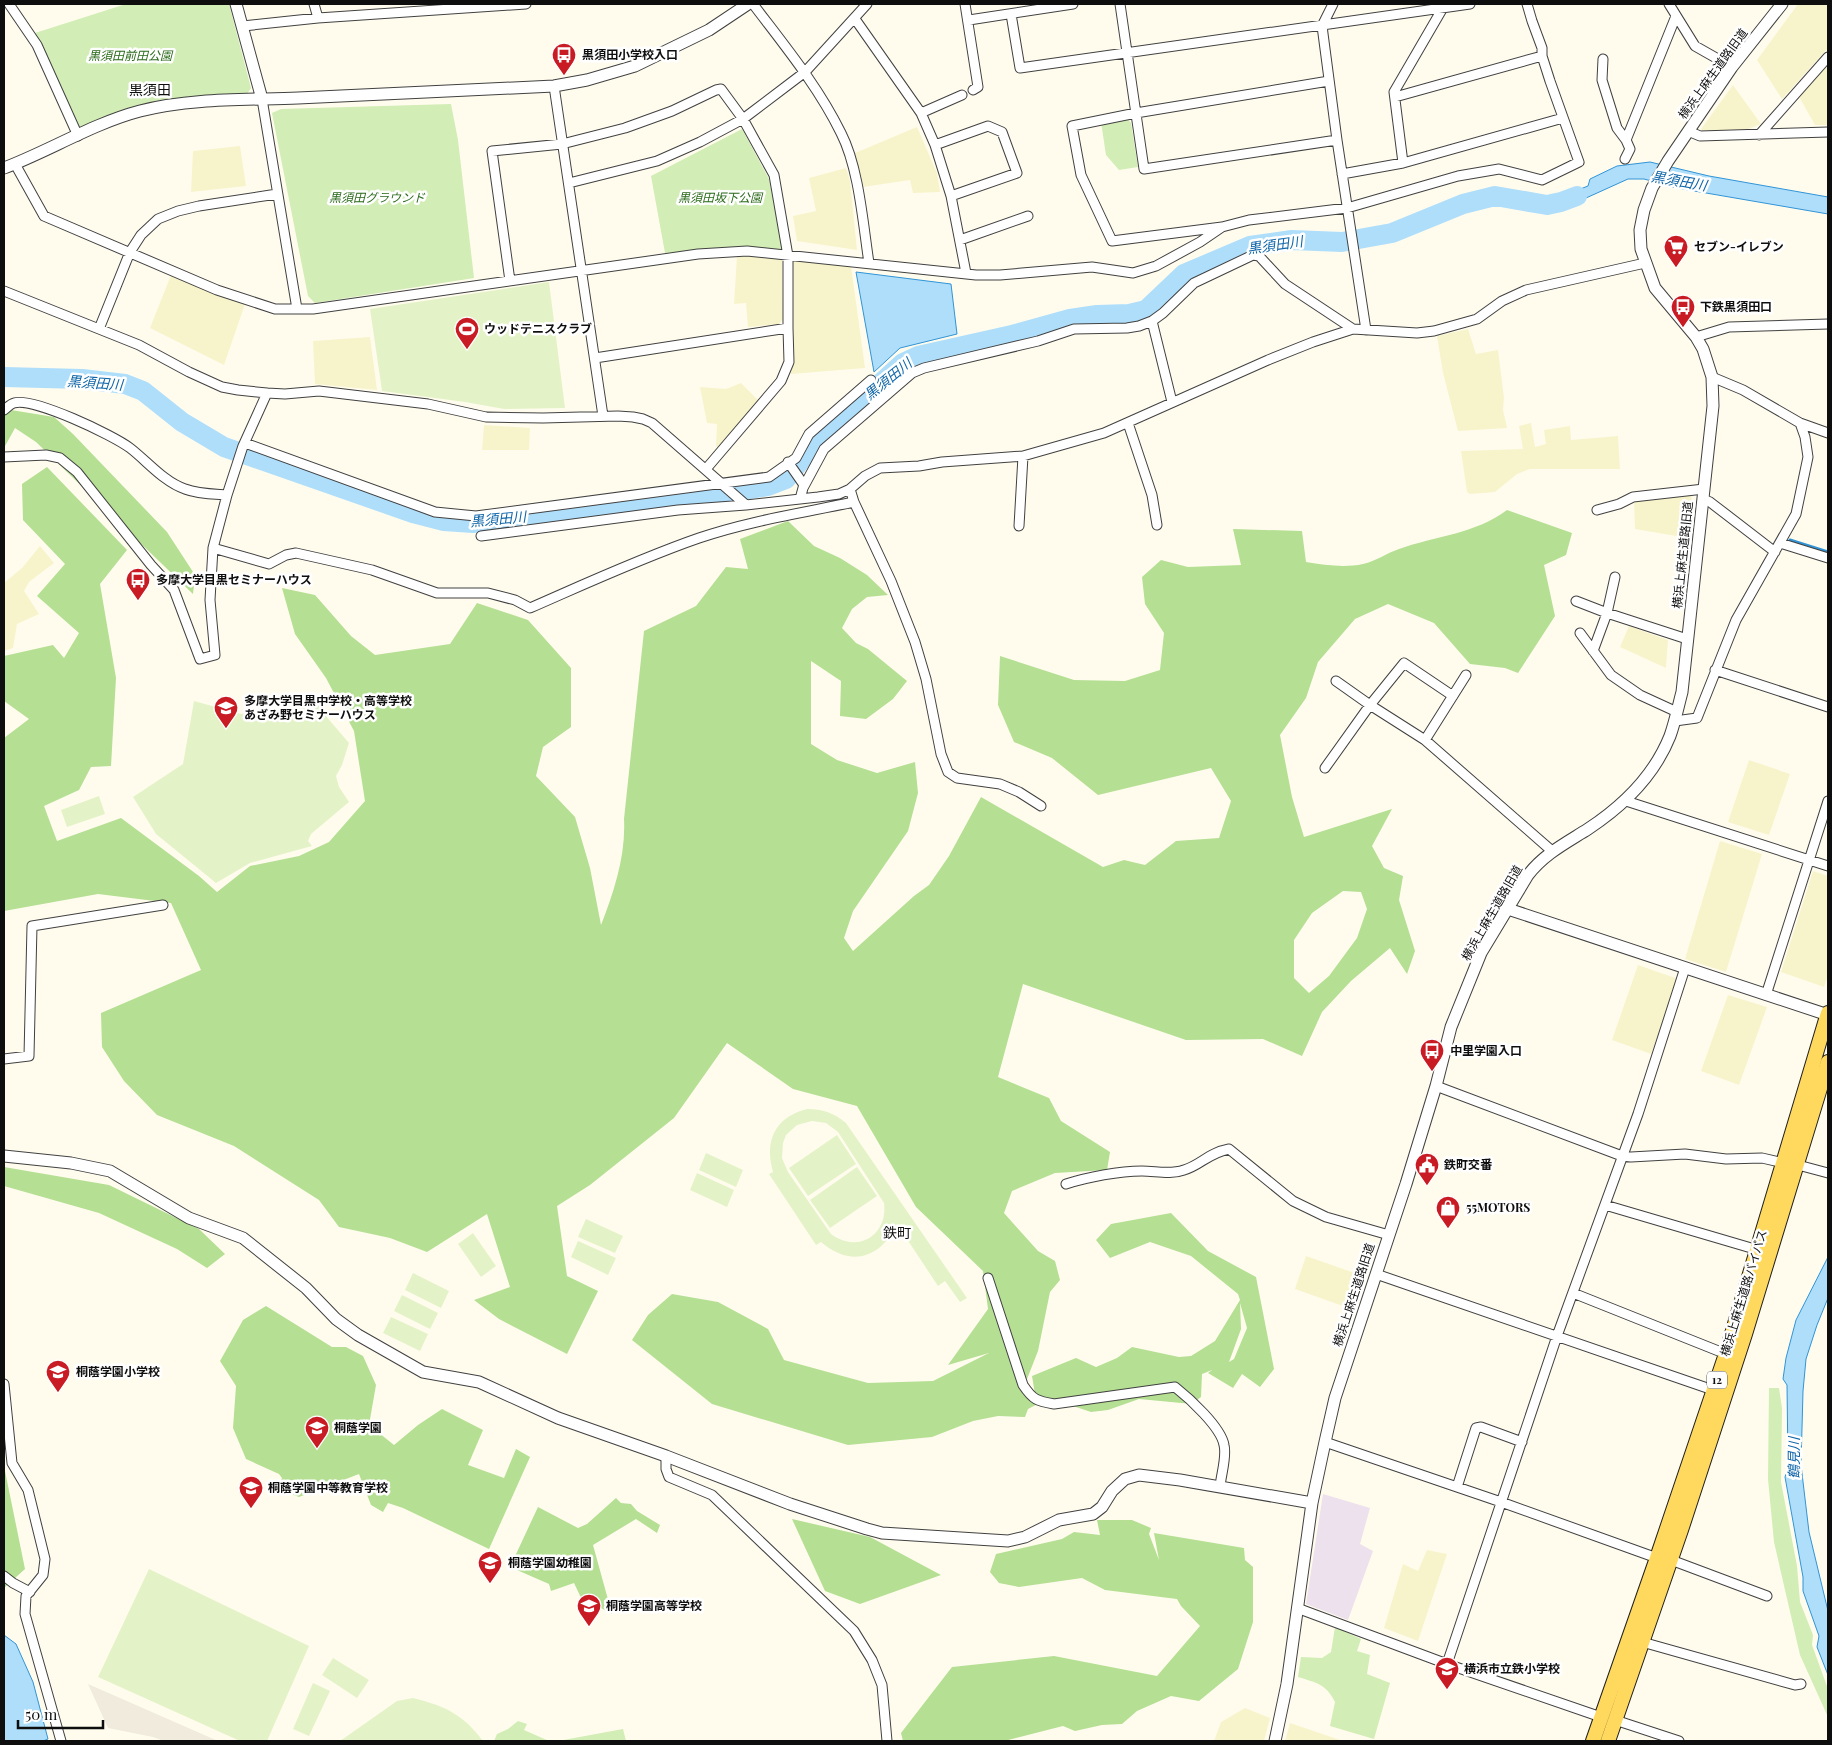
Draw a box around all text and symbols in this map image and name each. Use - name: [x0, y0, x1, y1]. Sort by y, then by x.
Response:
- street label: 横浜上麻生道路旧道: [1674, 25, 1750, 122]
- bus stop icon: 黒須田小学校入口: [551, 42, 577, 76]
- place label: 黒須田小学校入口: [582, 46, 678, 62]
- park label: 黒須田前田公園: [88, 47, 174, 63]
- district label: 黒須田: [129, 80, 171, 99]
- water label: 黒須田川: [1650, 166, 1710, 195]
- park label: 黒須田グラウンド: [329, 189, 426, 205]
- park label: 黒須田坂下公園: [678, 189, 764, 205]
- water label: 黒須田川: [1246, 231, 1306, 258]
- supermarket icon: セブン-イレブン: [1663, 234, 1689, 268]
- place label: セブン-イレブン: [1694, 238, 1784, 254]
- bus stop icon: 下鉄黒須田口: [1670, 294, 1696, 328]
- place label: 下鉄黒須田口: [1700, 298, 1772, 314]
- sports icon: ウッドテニスクラブ: [454, 316, 480, 350]
- place label: ウッドテニスクラブ: [484, 320, 592, 336]
- water label: 黒須田川: [860, 352, 917, 404]
- water label: 黒須田川: [66, 371, 126, 394]
- street label: 横浜上麻生道路旧道: [1668, 500, 1696, 609]
- water label: 黒須田川: [469, 506, 529, 530]
- bus stop icon: 多摩大学目黒セミナーハウス: [125, 567, 151, 601]
- place label: 多摩大学目黒セミナーハウス: [156, 571, 312, 587]
- place label: 多摩大学目黒中学校・高等学校 あざみ野セミナーハウス: [244, 692, 412, 722]
- school or university icon: 多摩大学目黒中学校・高等学校 あざみ野セミナーハウス: [213, 695, 239, 729]
- street label: 横浜上麻生道路旧道: [1457, 862, 1525, 963]
- bus stop icon: 中里学園入口: [1419, 1038, 1445, 1072]
- place label: 中里学園入口: [1450, 1042, 1522, 1058]
- public building icon: 鉄町交番: [1414, 1152, 1440, 1186]
- place label: 鉄町交番: [1443, 1156, 1493, 1172]
- shop icon: 55MOTORS: [1435, 1195, 1461, 1229]
- place label: 55MOTORS: [1466, 1199, 1530, 1215]
- district label: 鉄町: [883, 1223, 911, 1242]
- street label: 横浜上麻生道路バイパス: [1716, 1227, 1770, 1358]
- street label: 横浜上麻生道路旧道: [1329, 1241, 1377, 1349]
- school or university icon: 桐蔭学園小学校: [45, 1359, 71, 1393]
- place label: 桐蔭学園小学校: [76, 1363, 160, 1379]
- road number: 12: [1707, 1372, 1727, 1388]
- school or university icon: 桐蔭学園: [304, 1415, 330, 1449]
- place label: 桐蔭学園: [334, 1419, 382, 1435]
- water label: 鶴見川: [1784, 1435, 1803, 1479]
- school or university icon: 桐蔭学園中等教育学校: [238, 1475, 264, 1509]
- place label: 桐蔭学園中等教育学校: [268, 1479, 388, 1495]
- school or university icon: 桐蔭学園幼稚園: [477, 1550, 503, 1584]
- place label: 桐蔭学園幼稚園: [508, 1554, 592, 1570]
- school or university icon: 桐蔭学園高等学校: [576, 1593, 602, 1627]
- place label: 桐蔭学園高等学校: [606, 1597, 702, 1613]
- school or university icon: 横浜市立鉄小学校: [1434, 1656, 1460, 1690]
- place label: 横浜市立鉄小学校: [1464, 1660, 1560, 1676]
- scale bar: [18, 1698, 102, 1730]
- text: 50 m: [25, 1704, 58, 1724]

